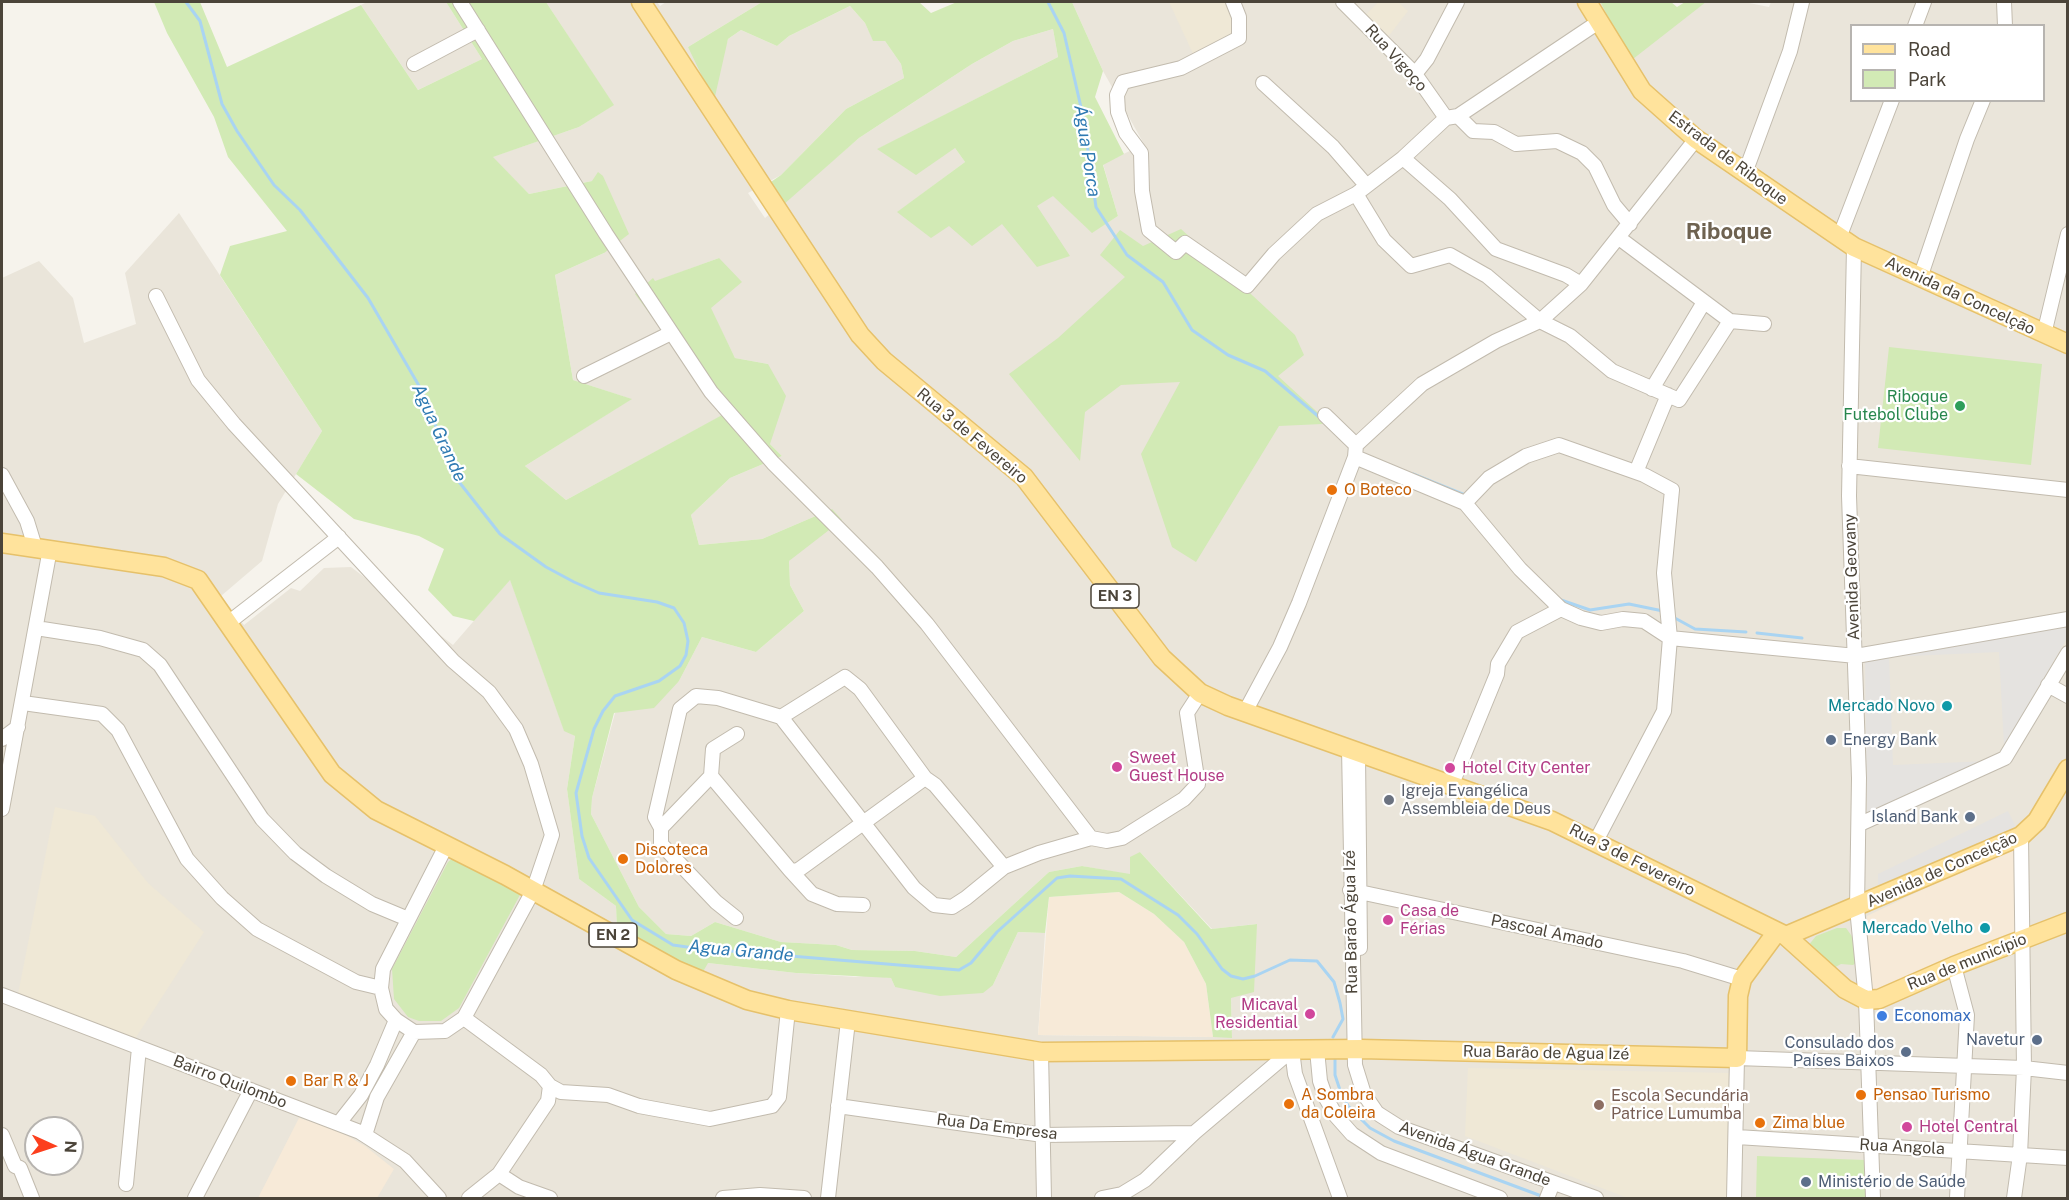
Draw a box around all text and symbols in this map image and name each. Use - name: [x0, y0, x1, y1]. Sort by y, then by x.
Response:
- street label: Rua Vigoço: [1361, 20, 1431, 96]
- legend: [1850, 24, 2045, 102]
- text: Road: [1908, 39, 1951, 60]
- text: Park: [1908, 69, 1946, 90]
- water label: Água Porca: [1069, 104, 1105, 198]
- street label: Estrada de Riboque: [1664, 107, 1792, 209]
- district label: Riboque: [1686, 219, 1772, 245]
- street label: Avenida da Concelção: [1882, 253, 2038, 339]
- water label: Agua Grande: [407, 381, 471, 485]
- street label: Rua 3 de Fevereiro: [913, 384, 1031, 488]
- place label: Riboque Futebol Clube: [1843, 387, 1948, 425]
- marker: Riboque Futebol Clube: [1953, 399, 1967, 413]
- place label: O Boteco: [1344, 480, 1412, 500]
- marker: O Boteco: [1325, 483, 1339, 497]
- street label: Avenida Geovany: [1840, 513, 1864, 641]
- road number: EN 3: [1091, 584, 1139, 608]
- place label: Mercado Novo: [1828, 696, 1935, 716]
- marker: Mercado Novo: [1940, 699, 1954, 713]
- place label: Energy Bank: [1843, 730, 1937, 750]
- marker: Energy Bank: [1824, 733, 1838, 747]
- place label: Sweet Guest House: [1129, 748, 1225, 786]
- place label: Hotel City Center: [1462, 758, 1591, 778]
- marker: Sweet Guest House: [1110, 760, 1124, 774]
- marker: Hotel City Center: [1443, 761, 1457, 775]
- place label: Igreja Evangélica Assembleia de Deus: [1401, 781, 1551, 819]
- marker: Igreja Evangélica Assembleia de Deus: [1382, 793, 1396, 807]
- place label: Island Bank: [1871, 807, 1958, 827]
- marker: Island Bank: [1963, 810, 1977, 824]
- street label: Rua 3 de Fevereiro: [1566, 820, 1698, 900]
- street label: Avenida de Conceição: [1864, 828, 2020, 912]
- place label: Discoteca Dolores: [635, 840, 708, 878]
- street label: Rua Barão Água Izé: [1340, 850, 1362, 994]
- marker: Discoteca Dolores: [616, 852, 630, 866]
- place label: Casa de Férias: [1400, 901, 1459, 939]
- street label: Pascoal Amado: [1489, 911, 1605, 953]
- marker: Casa de Férias: [1381, 913, 1395, 927]
- place label: Mercado Velho: [1862, 918, 1973, 938]
- marker: Mercado Velho: [1978, 921, 1992, 935]
- road number: EN 2: [589, 923, 637, 947]
- street label: Rua de município: [1905, 929, 2029, 995]
- water label: Agua Grande: [688, 936, 794, 966]
- place label: Micaval Residential: [1215, 995, 1298, 1033]
- place label: Economax: [1894, 1006, 1971, 1026]
- marker: Micaval Residential: [1303, 1007, 1317, 1021]
- marker: Economax: [1875, 1009, 1889, 1023]
- place label: Navetur: [1966, 1030, 2025, 1050]
- place label: Consulado dos Países Baixos: [1785, 1033, 1894, 1071]
- marker: Navetur: [2030, 1033, 2044, 1047]
- street label: Rua Barão de Agua Izé: [1463, 1042, 1629, 1064]
- marker: Consulado dos Países Baixos: [1899, 1045, 1913, 1059]
- street label: Bairro Quilombo: [170, 1051, 290, 1113]
- place label: Bar R & J: [303, 1071, 369, 1091]
- marker: Bar R & J: [284, 1074, 298, 1088]
- place label: A Sombra da Coleira: [1301, 1085, 1376, 1123]
- place label: Pensao Turismo: [1873, 1085, 1990, 1105]
- place label: Escola Secundária Patrice Lumumba: [1611, 1086, 1749, 1124]
- marker: Pensao Turismo: [1854, 1088, 1868, 1102]
- marker: A Sombra da Coleira: [1282, 1097, 1296, 1111]
- marker: Escola Secundária Patrice Lumumba: [1592, 1098, 1606, 1112]
- street label: Rua Da Empresa: [935, 1110, 1059, 1144]
- place label: Zima blue: [1772, 1113, 1845, 1133]
- north arrow: [24, 1116, 84, 1176]
- marker: Zima blue: [1753, 1116, 1767, 1130]
- place label: Hotel Central: [1919, 1117, 2018, 1137]
- street label: Avenida Água Grande: [1397, 1118, 1553, 1190]
- marker: Hotel Central: [1900, 1120, 1914, 1134]
- street label: Rua Angola: [1859, 1135, 1945, 1159]
- text: N: [61, 1140, 80, 1154]
- place label: Ministério de Saúde: [1818, 1172, 1965, 1192]
- marker: Ministério de Saúde: [1799, 1175, 1813, 1189]

